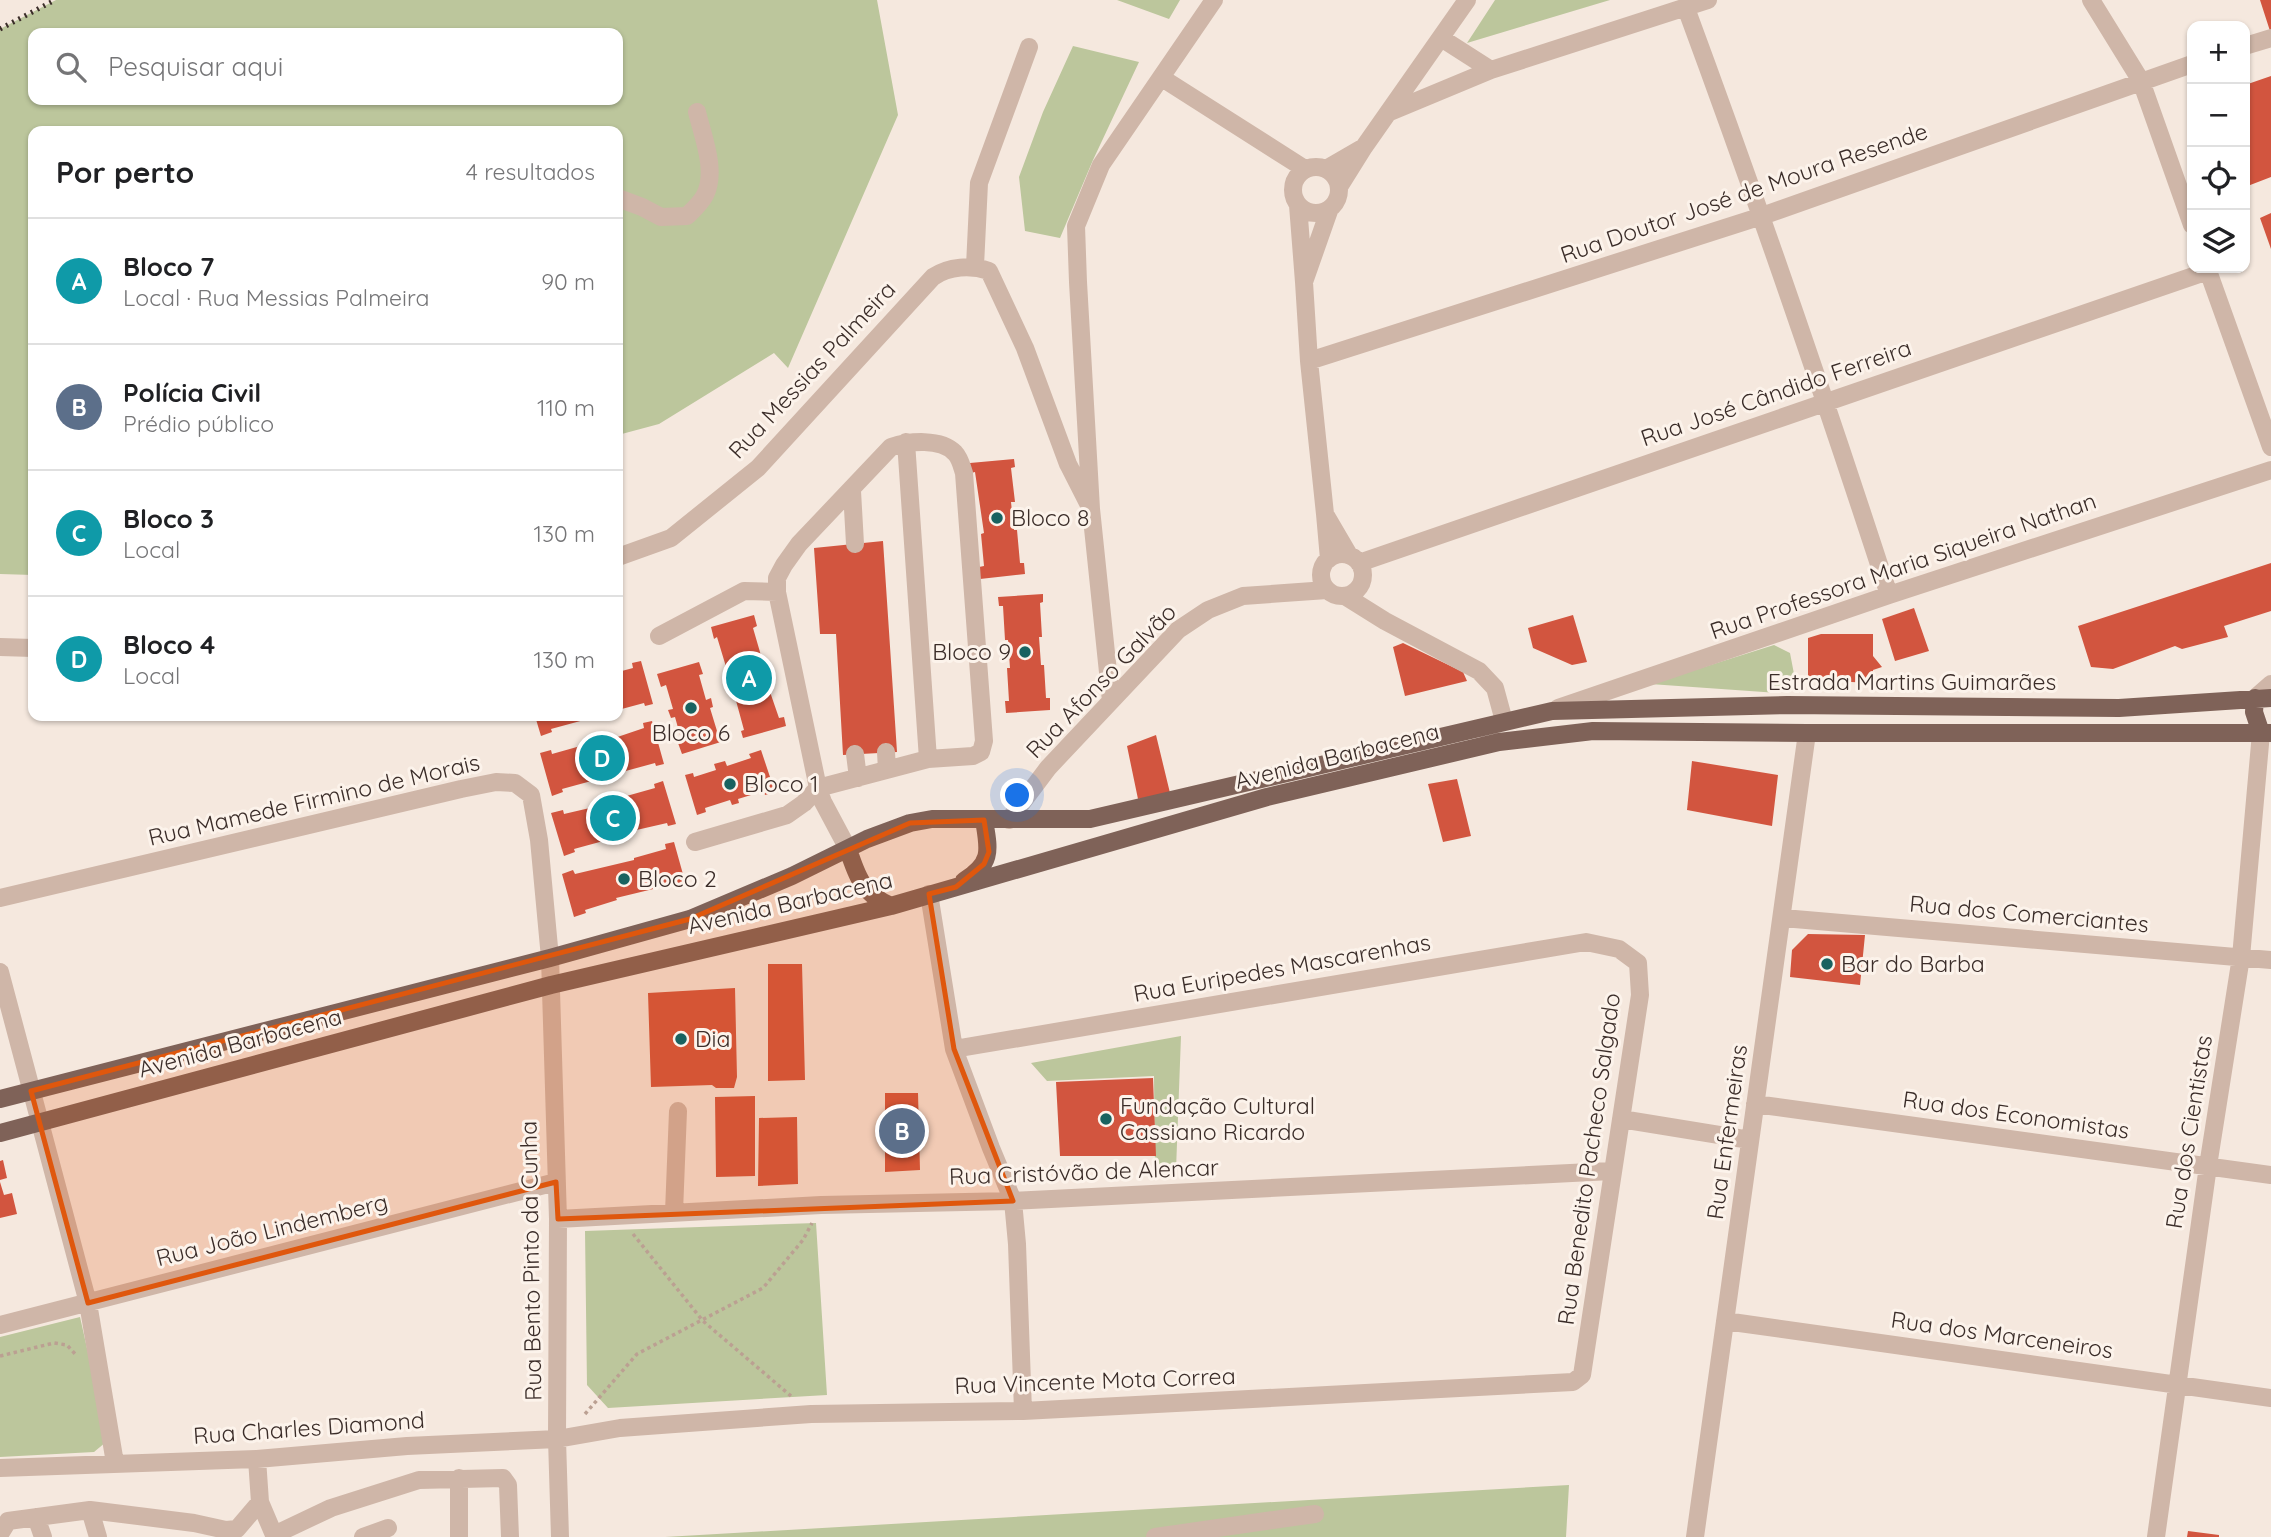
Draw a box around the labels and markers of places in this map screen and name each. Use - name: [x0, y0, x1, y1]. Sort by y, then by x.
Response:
- place label: Bloco 8: [1011, 503, 1089, 532]
- marker: Bloco 8: [989, 510, 1005, 526]
- place label: Bloco 9: [932, 637, 1011, 666]
- marker: Bloco 9: [1017, 644, 1033, 660]
- pin: A: [726, 652, 772, 704]
- marker: Bloco 6: [683, 700, 699, 716]
- place label: Bloco 6: [652, 718, 730, 747]
- pin: D: [579, 732, 625, 784]
- place label: Bloco 1: [744, 769, 818, 798]
- marker: Bloco 1: [722, 776, 738, 792]
- pin: C: [590, 792, 636, 844]
- place label: Bloco 2: [638, 864, 717, 893]
- marker: Bloco 2: [616, 871, 632, 887]
- place label: Bar do Barba: [1841, 949, 1985, 978]
- marker: Bar do Barba: [1819, 956, 1835, 972]
- place label: Dia: [695, 1024, 730, 1053]
- marker: Dia: [673, 1031, 689, 1047]
- place label: Fundação Cultural Cassiano Ricardo: [1120, 1091, 1315, 1146]
- pin: B: [879, 1105, 925, 1157]
- marker: Fundação Cultural Cassiano Ricardo: [1098, 1111, 1114, 1127]

